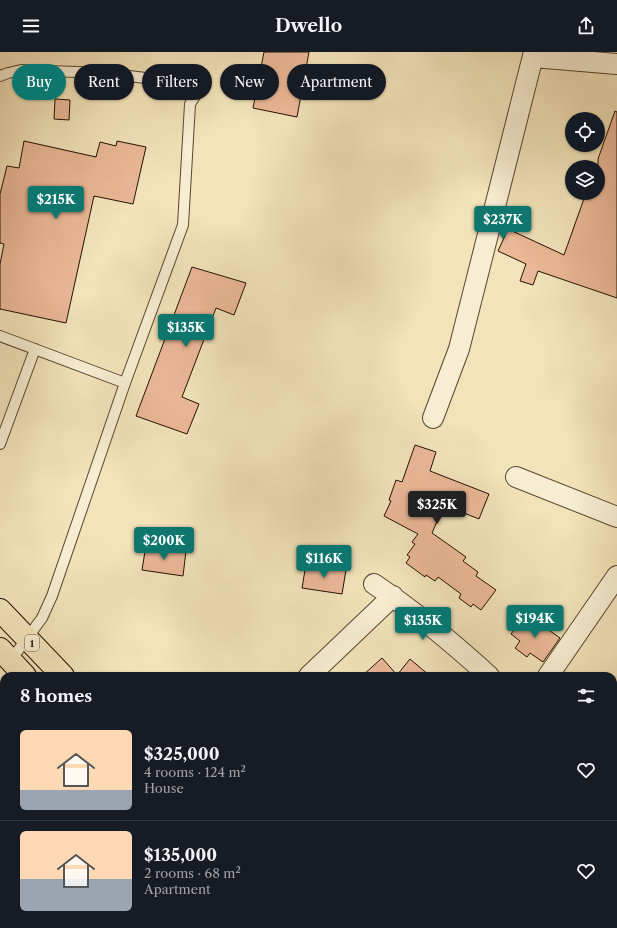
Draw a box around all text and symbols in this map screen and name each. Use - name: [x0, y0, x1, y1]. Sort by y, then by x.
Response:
- icon: menu: [20, 15, 42, 37]
- text: Dwello: [275, 15, 342, 37]
- icon: share: [575, 15, 597, 37]
- chip: Buy: [12, 64, 66, 100]
- chip: Rent: [74, 64, 134, 100]
- chip: Filters: [142, 64, 212, 100]
- chip: New: [220, 64, 279, 100]
- chip: Apartment: [287, 64, 386, 100]
- map controls: [565, 112, 605, 200]
- button: locate: [565, 112, 605, 152]
- button: layers: [565, 160, 605, 200]
- pin: $215K: [28, 186, 84, 220]
- text: $215K: [37, 191, 75, 207]
- pin: $237K: [475, 206, 531, 240]
- text: $237K: [483, 211, 523, 227]
- pin: $135K: [158, 314, 214, 348]
- text: $135K: [167, 319, 205, 335]
- pin: $325K: [409, 491, 465, 525]
- text: $325K: [417, 496, 457, 512]
- pin: $200K: [136, 527, 192, 561]
- text: $200K: [143, 532, 185, 548]
- pin: $116K: [296, 545, 352, 579]
- text: $116K: [305, 550, 343, 566]
- pin: $194K: [507, 605, 563, 639]
- pin: $135K: [395, 607, 451, 641]
- text: $194K: [516, 610, 554, 626]
- text: $135K: [404, 612, 442, 628]
- road number: 1: [25, 635, 39, 651]
- icon: filters: [575, 685, 597, 707]
- text: 8 homes: [20, 686, 92, 706]
- text: $325,000: [144, 744, 219, 764]
- icon: home: [52, 746, 100, 794]
- icon: heart: [575, 759, 597, 781]
- text: 4 rooms · 124 m²: [144, 764, 246, 780]
- text: House: [144, 780, 184, 796]
- text: $135,000: [144, 845, 217, 865]
- icon: home: [52, 847, 100, 895]
- icon: heart: [575, 860, 597, 882]
- text: 2 rooms · 68 m²: [144, 865, 241, 881]
- text: Apartment: [144, 881, 211, 897]

